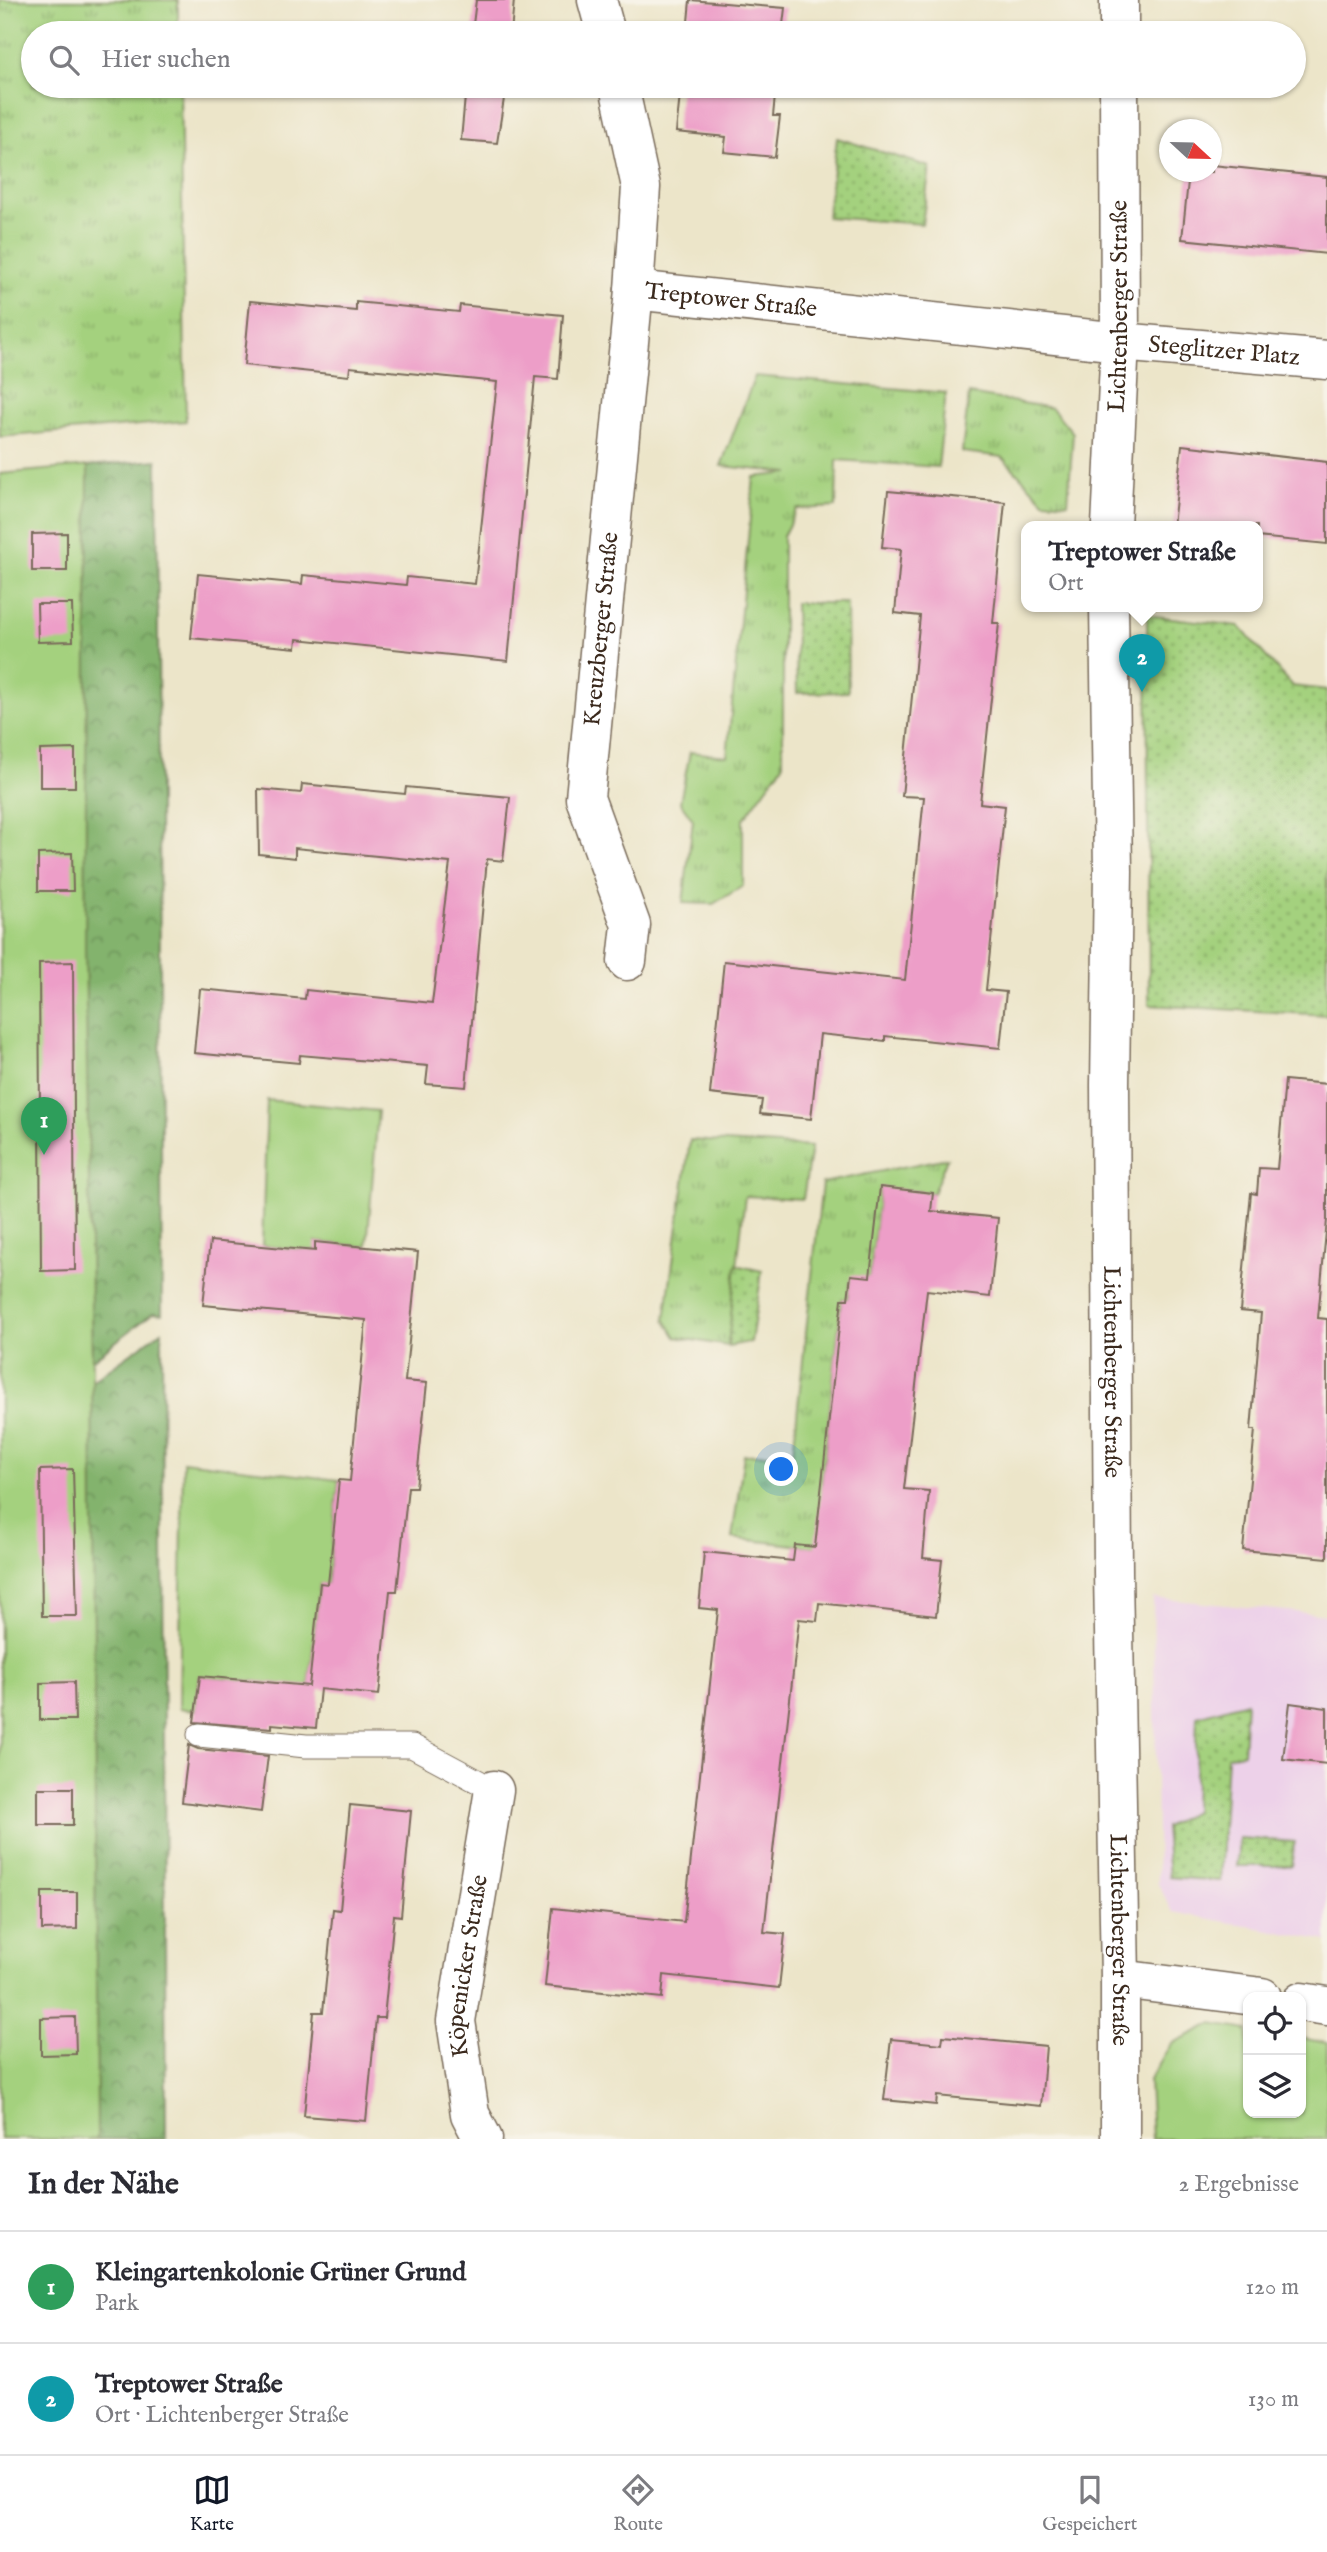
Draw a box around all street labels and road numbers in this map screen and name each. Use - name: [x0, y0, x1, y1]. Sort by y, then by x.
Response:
- street label: Lichtenberger Straße: [1101, 200, 1136, 413]
- street label: Treptower Straße: [643, 276, 819, 325]
- street label: Steglitzer Platz: [1147, 329, 1301, 373]
- street label: Kreuzberger Straße: [577, 531, 626, 727]
- street label: Lichtenberger Straße: [1096, 1266, 1128, 1478]
- street label: Lichtenberger Straße: [1102, 1833, 1136, 2046]
- street label: Köpenicker Straße: [440, 1872, 495, 2059]

